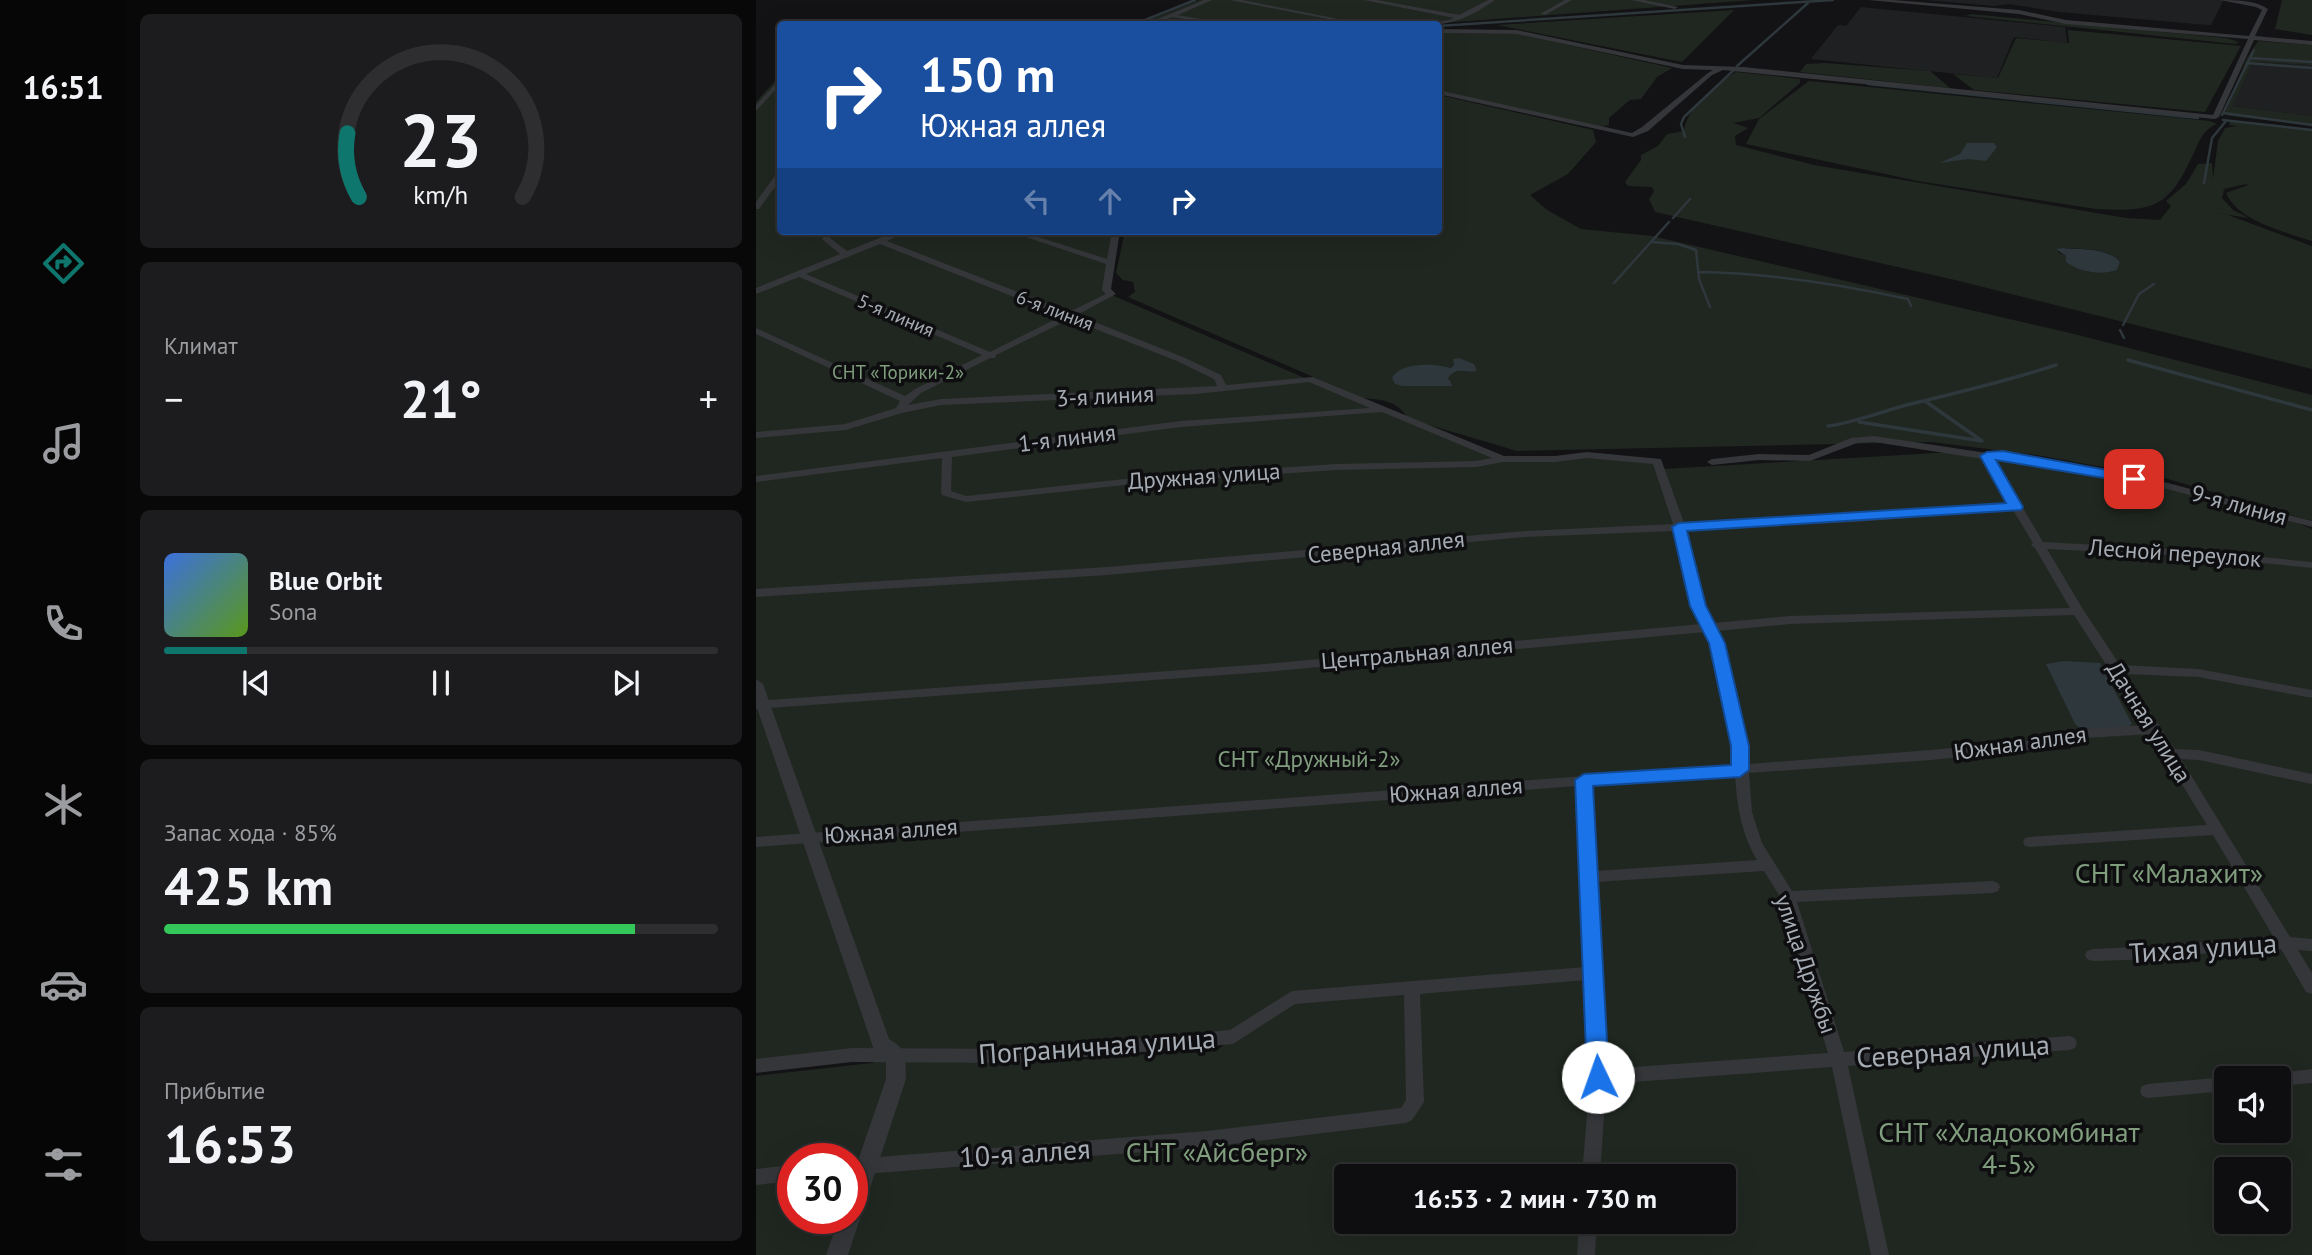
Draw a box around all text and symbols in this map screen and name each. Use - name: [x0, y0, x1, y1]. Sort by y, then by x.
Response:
- text: 150 m: [920, 42, 1055, 106]
- icon: right: [805, 49, 896, 140]
- text: 16:51: [22, 66, 104, 108]
- text: 23: [400, 93, 482, 187]
- text: Южная аллея: [920, 104, 1106, 146]
- text: km/h: [414, 179, 468, 211]
- icon: left: [1018, 182, 1056, 220]
- icon: ahead: [1091, 182, 1129, 220]
- icon: right: [1164, 182, 1202, 220]
- icon: directions: [39, 239, 88, 288]
- street label: 6-я линия: [1013, 284, 1097, 336]
- street label: 5-я линия: [854, 288, 938, 342]
- text: Климат: [164, 331, 238, 360]
- park label: СНТ «Торики-2»: [832, 360, 964, 384]
- text: 21°: [400, 365, 482, 432]
- text: −: [164, 374, 183, 423]
- text: +: [699, 374, 718, 423]
- street label: 3-я линия: [1055, 378, 1155, 413]
- street label: 1-я линия: [1017, 417, 1117, 458]
- icon: music: [39, 419, 88, 468]
- pin: [2104, 449, 2164, 509]
- street label: Дружная улица: [1127, 456, 1281, 495]
- icon: arrive: [2115, 460, 2153, 498]
- street label: 9-я линия: [2188, 478, 2290, 531]
- street label: Северная аллея: [1306, 524, 1466, 569]
- street label: Лесной переулок: [2087, 532, 2262, 573]
- text: Blue Orbit: [269, 564, 382, 597]
- text: Sona: [269, 597, 318, 626]
- icon: phone: [39, 599, 88, 648]
- street label: Центральная аллея: [1320, 630, 1514, 675]
- street label: Дачная улица: [2101, 656, 2198, 788]
- icon: previous: [237, 664, 275, 702]
- icon: pause: [422, 664, 460, 702]
- icon: next: [607, 664, 645, 702]
- street label: Южная аллея: [1952, 719, 2088, 766]
- park label: СНТ «Дружный-2»: [1218, 744, 1400, 773]
- street label: Южная аллея: [1388, 770, 1524, 809]
- icon: climate: [39, 780, 88, 829]
- street label: Южная аллея: [823, 811, 959, 850]
- text: Запас хода · 85%: [164, 818, 337, 847]
- text: 425 km: [164, 852, 333, 919]
- park label: СНТ «Малахит»: [2075, 854, 2263, 891]
- street label: улица Дружбы: [1769, 891, 1844, 1037]
- street label: Тихая улица: [2128, 924, 2278, 971]
- icon: car: [39, 960, 88, 1009]
- street label: Пограничная улица: [977, 1019, 1217, 1072]
- street label: Северная улица: [1855, 1025, 2051, 1076]
- position arrow: [1561, 1040, 1635, 1114]
- map controls: [2214, 1066, 2291, 1234]
- button: sound: [2214, 1066, 2291, 1143]
- text: Прибытие: [164, 1076, 265, 1105]
- text: 16:53: [164, 1110, 296, 1177]
- park label: СНТ «Хладокомбинат 4-5»: [1878, 1113, 2141, 1182]
- street label: 10-я аллея: [958, 1129, 1092, 1176]
- park label: СНТ «Айсберг»: [1126, 1133, 1308, 1170]
- icon: filters: [39, 1140, 88, 1189]
- speed limit sign: 30: [777, 1143, 868, 1234]
- button: search: [2214, 1157, 2291, 1234]
- text: 16:53 · 2 мин · 730 m: [1413, 1182, 1657, 1215]

